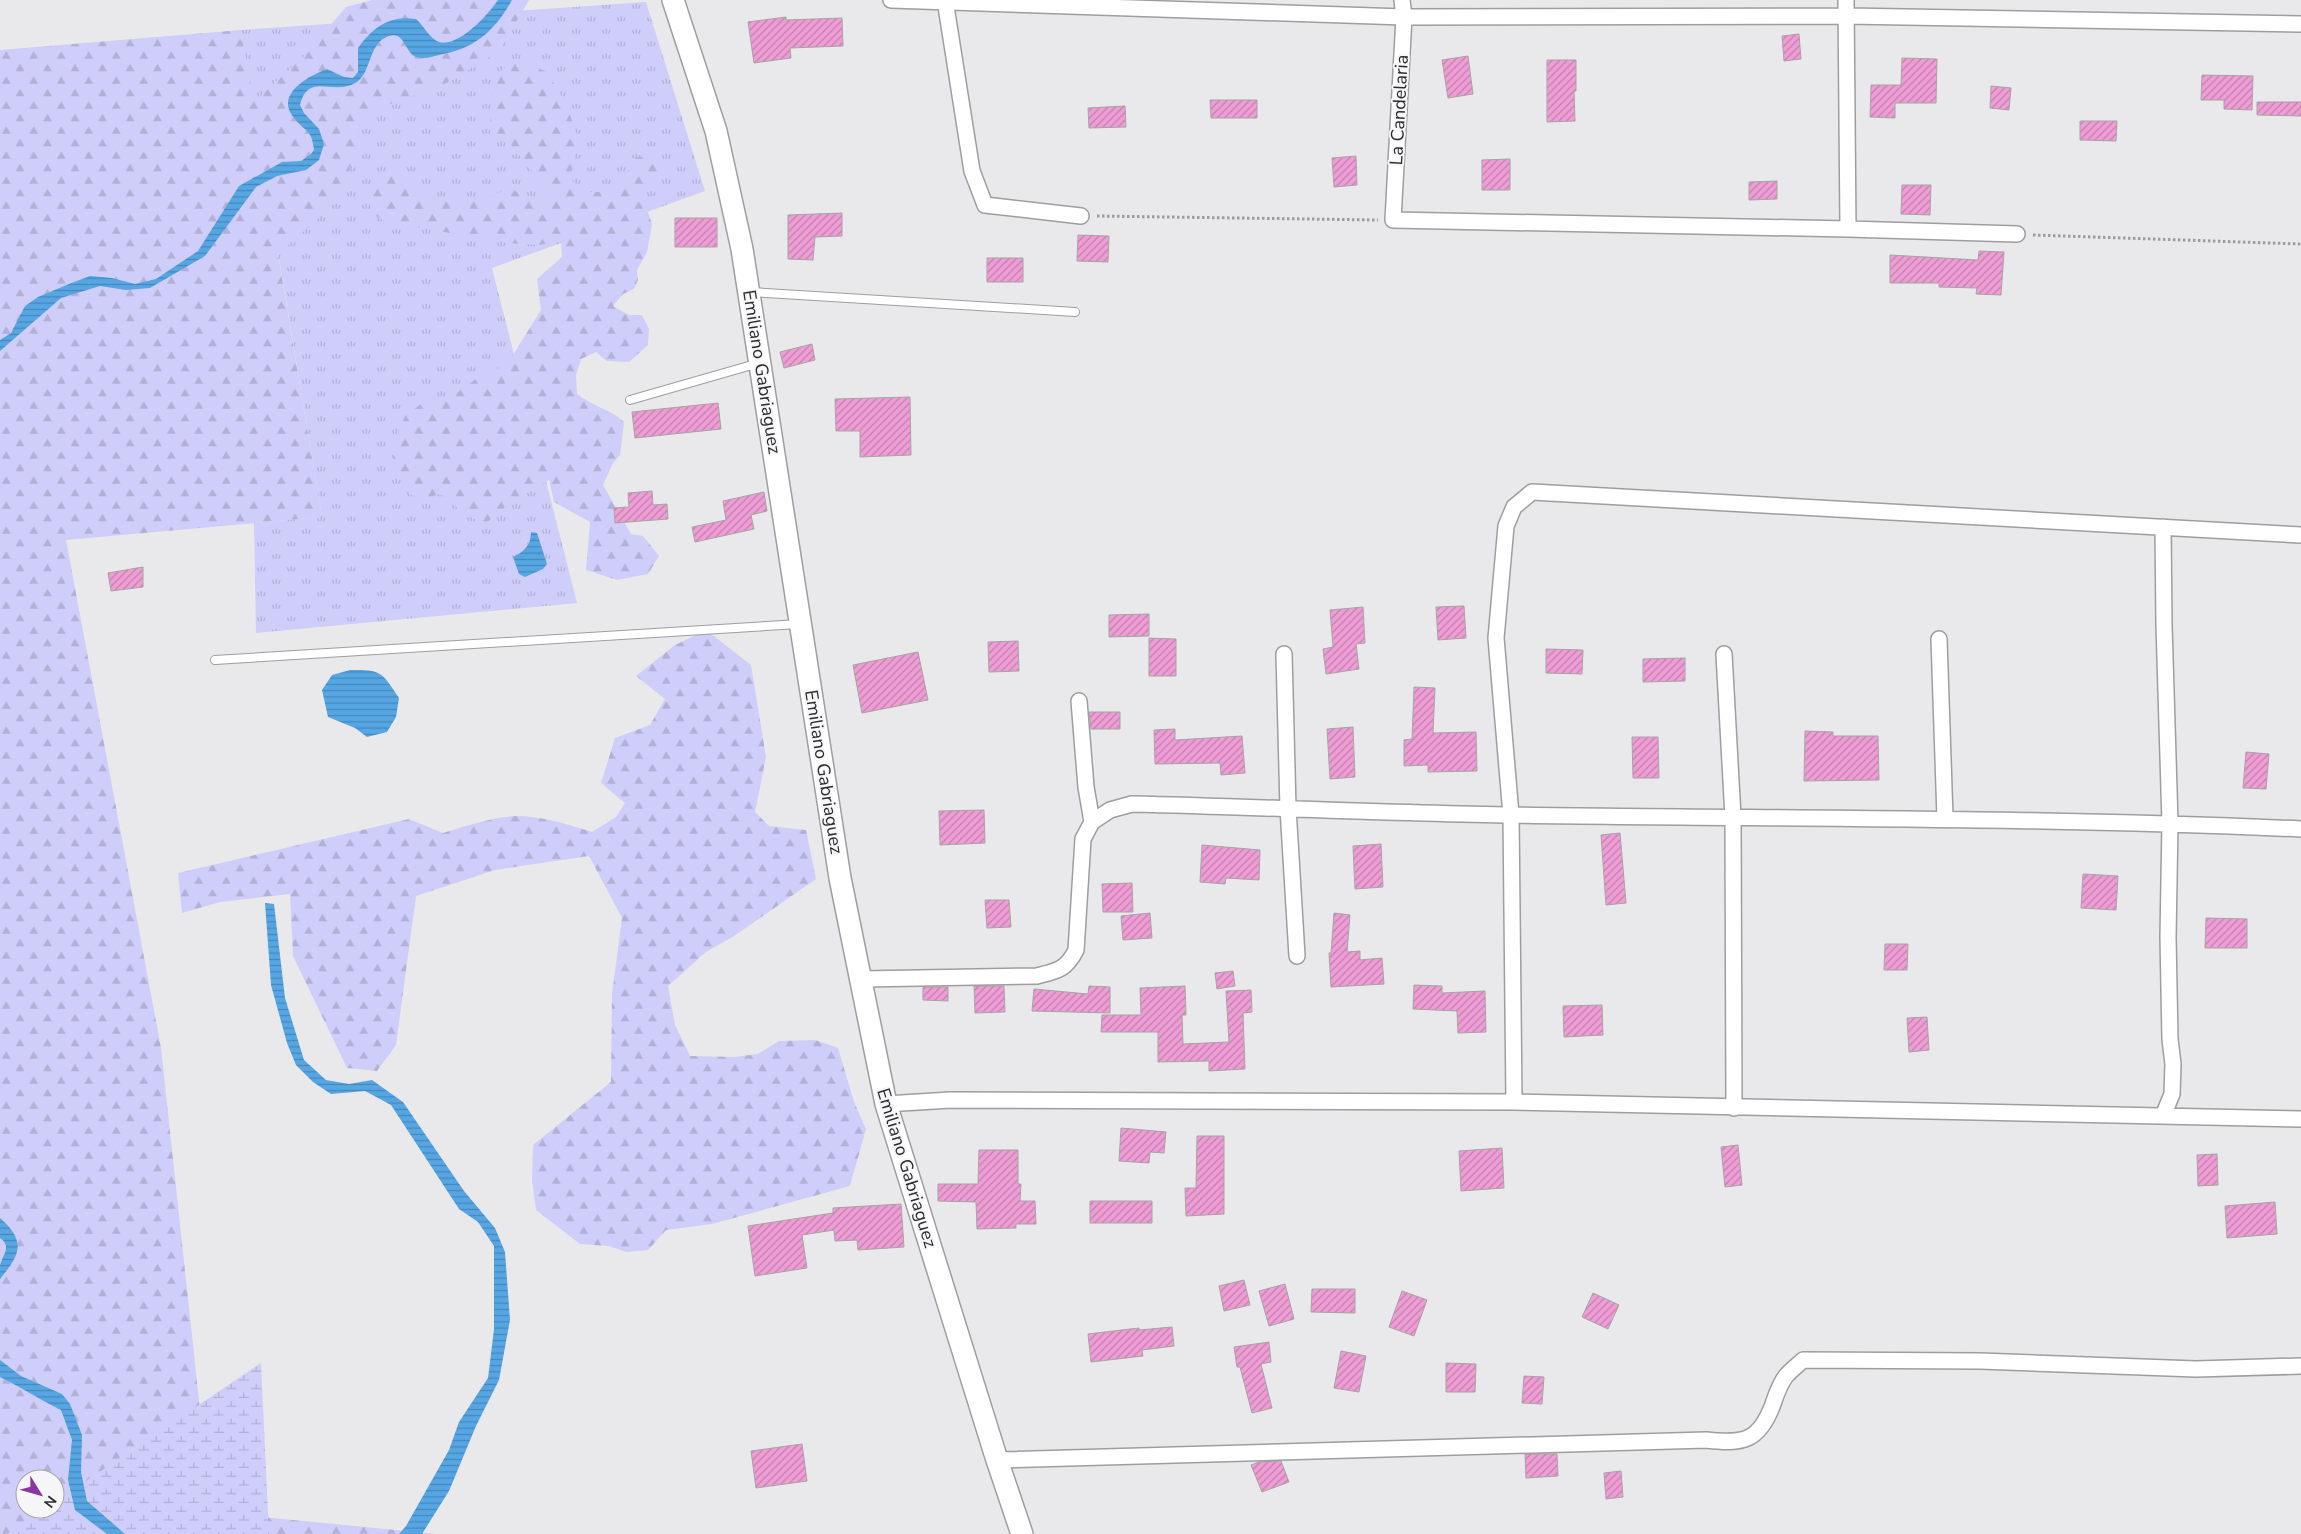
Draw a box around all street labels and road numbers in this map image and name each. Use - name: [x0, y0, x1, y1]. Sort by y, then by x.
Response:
- street label: La Candelaria: [1384, 54, 1414, 166]
- street label: Emiliano Gabriaguez: [737, 288, 787, 456]
- street label: Emiliano Gabriaguez: [799, 688, 849, 856]
- street label: Emiliano Gabriaguez: [871, 1085, 943, 1251]

